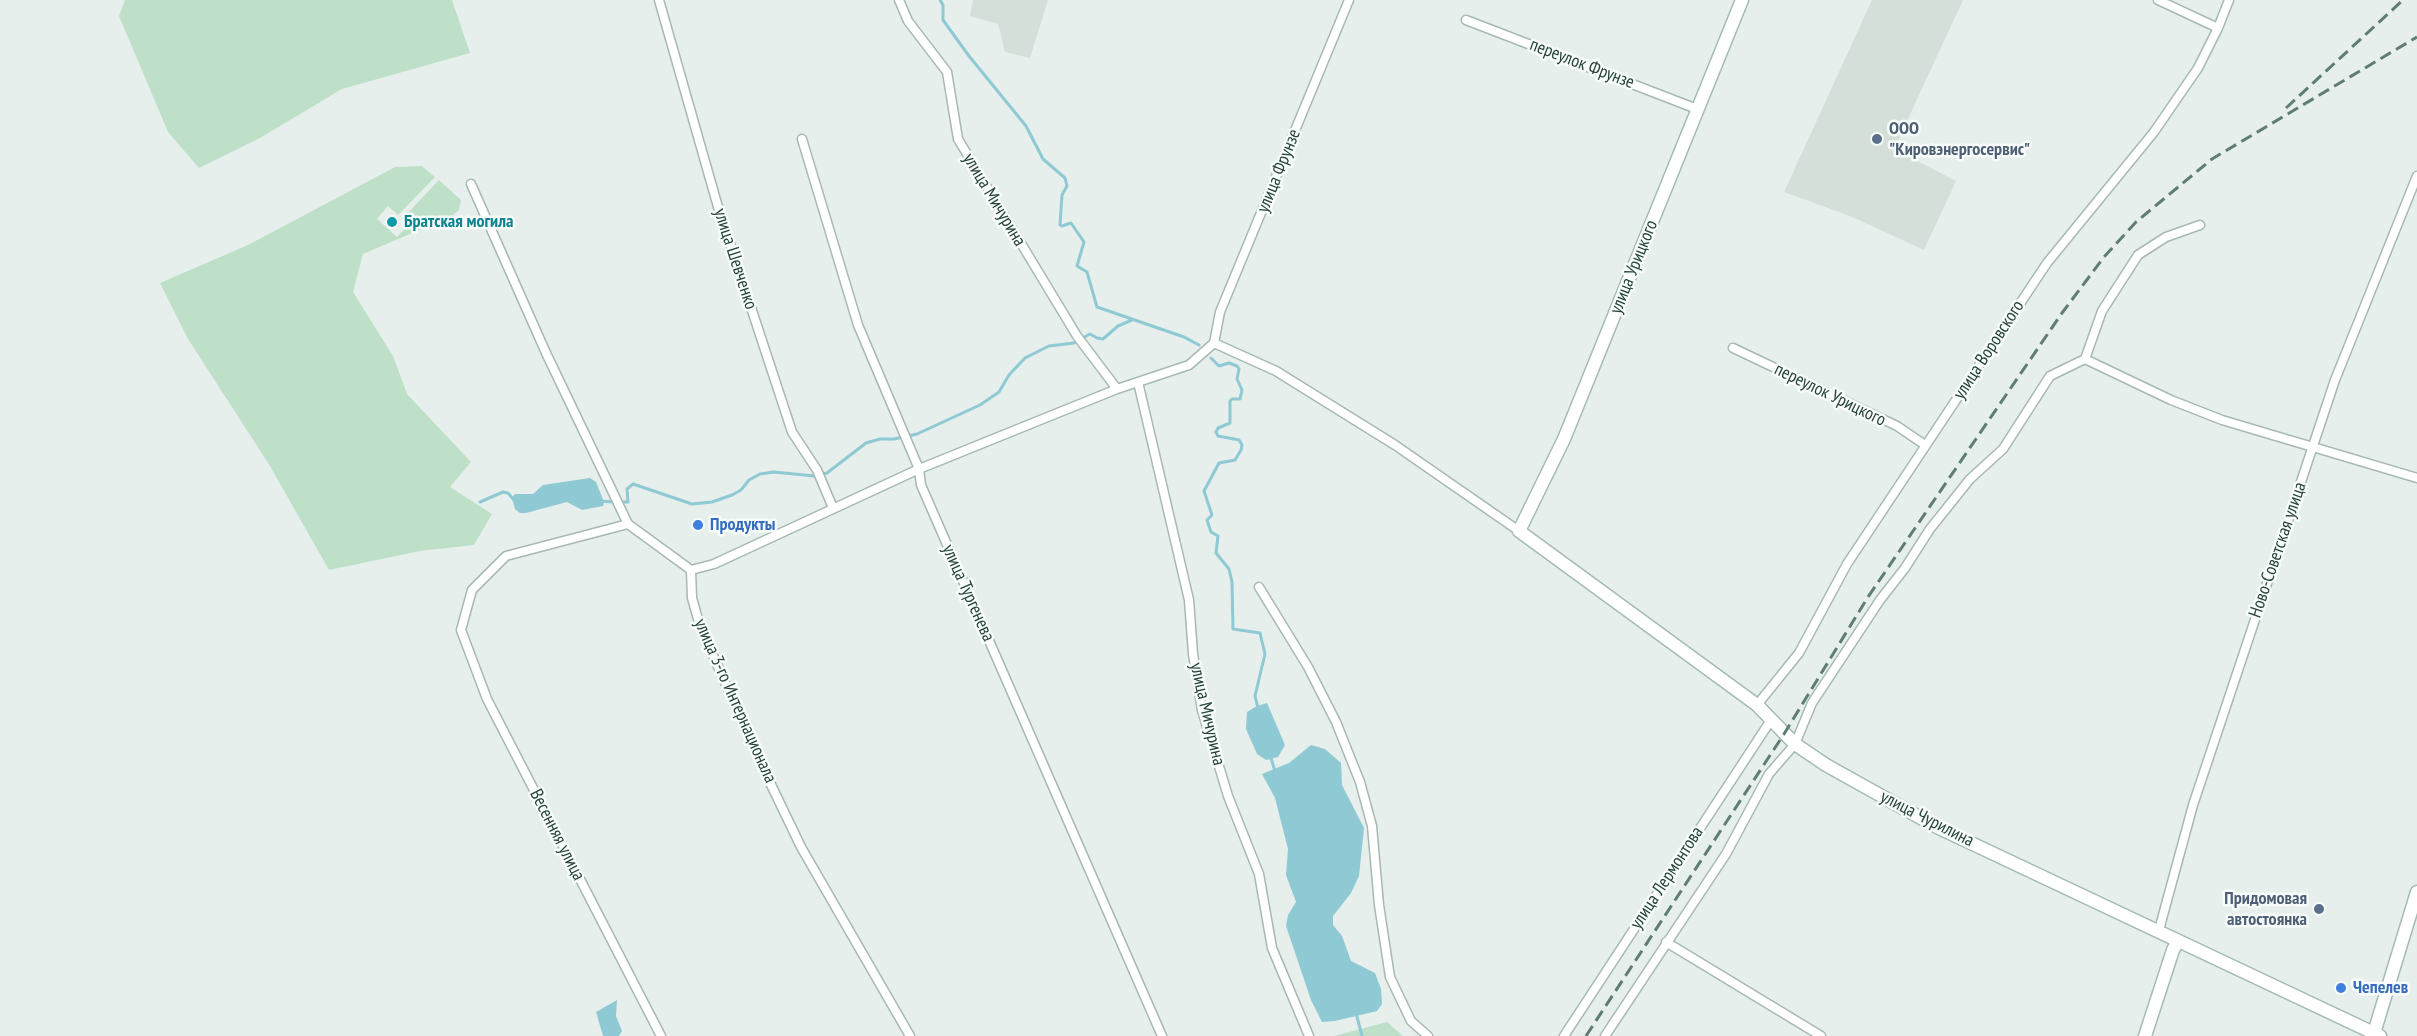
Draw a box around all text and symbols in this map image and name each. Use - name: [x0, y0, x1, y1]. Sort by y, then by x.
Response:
- street label: переулок Фрунзе: [1527, 34, 1637, 94]
- place label: ООО "Кировэнергосервис": [1889, 118, 2030, 160]
- street label: улица Фрунзе: [1252, 126, 1306, 216]
- marker: ООО "Кировэнергосервис": [1870, 132, 1884, 146]
- street label: улица Мичурина: [958, 150, 1030, 250]
- street label: улица Шевченко: [709, 206, 761, 312]
- place label: Братская могила: [404, 211, 513, 233]
- marker: Братская могила: [385, 215, 399, 229]
- street label: улица Урицкого: [1605, 217, 1663, 317]
- street label: улица Воровского: [1949, 296, 2029, 404]
- street label: переулок Урицкого: [1771, 359, 1889, 431]
- street label: Ново-Советская улица: [2245, 479, 2311, 621]
- place label: Продукты: [710, 514, 775, 536]
- marker: Продукты: [691, 518, 705, 532]
- street label: улица Тургенева: [937, 541, 999, 645]
- street label: улица 3-го Интернационала: [689, 616, 781, 786]
- street label: улица Мичурина: [1185, 661, 1229, 767]
- street label: Весенняя улица: [525, 786, 589, 884]
- street label: улица Чурилина: [1877, 786, 1977, 852]
- street label: улица Лермонтова: [1626, 823, 1708, 933]
- place label: Придомовая автостоянка: [2224, 888, 2307, 930]
- marker: Придомовая автостоянка: [2312, 902, 2326, 916]
- place label: Чепелев: [2353, 977, 2408, 999]
- marker: Чепелев: [2334, 981, 2348, 995]

